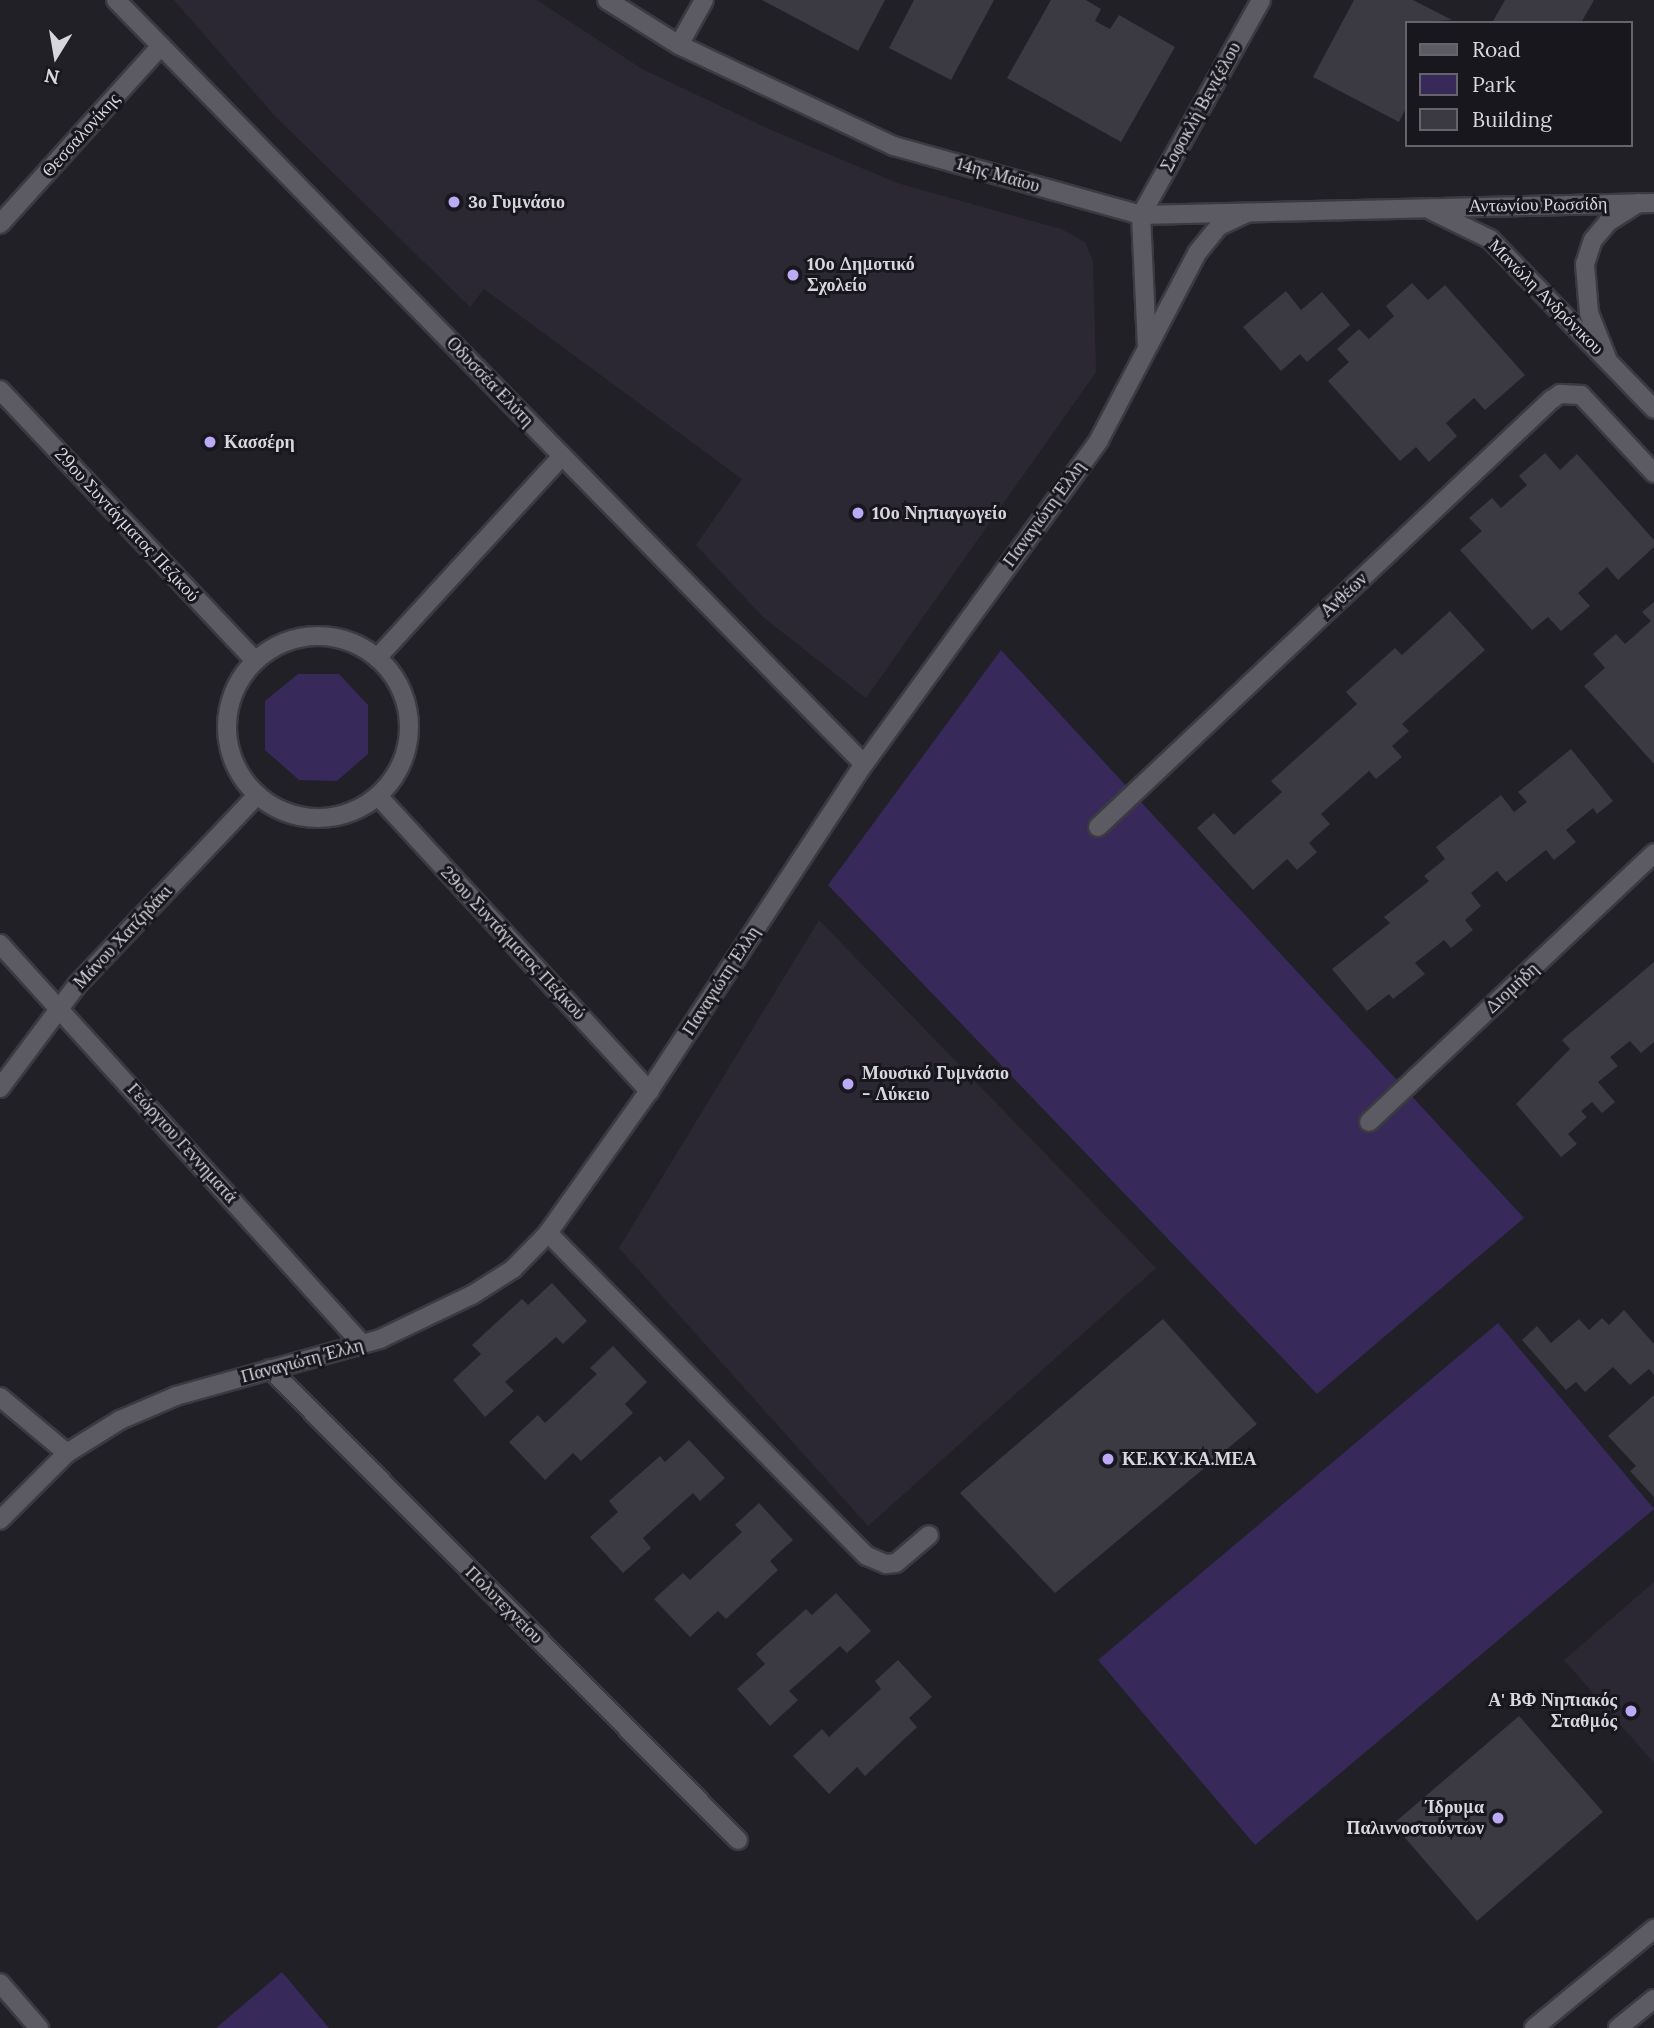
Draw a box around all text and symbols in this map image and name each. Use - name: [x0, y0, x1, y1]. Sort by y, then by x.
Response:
- north arrow: [21, 21, 91, 91]
- legend: [1406, 21, 1633, 147]
- text: Road: [1472, 36, 1521, 63]
- street label: Σοφοκλή Βενιζέλου: [1156, 38, 1246, 176]
- text: N: [42, 63, 61, 90]
- text: Park: [1472, 71, 1516, 98]
- street label: Θεσσαλονίκης: [38, 88, 124, 182]
- text: Building: [1472, 106, 1552, 133]
- street label: 14ης Μαΐου: [954, 153, 1042, 197]
- place label: 3ο Γυμνάσιο: [468, 191, 565, 213]
- street label: Αντωνίου Ρωσσίδη: [1469, 193, 1607, 217]
- marker: 3ο Γυμνάσιο: [446, 194, 462, 210]
- street label: Μανώλη Ανδρόνικου: [1484, 235, 1608, 359]
- place label: 10ο Δημοτικό Σχολείο: [807, 254, 915, 296]
- marker: 10ο Δημοτικό Σχολείο: [785, 267, 801, 283]
- street label: Οδυσσέα Ελύτη: [442, 333, 538, 431]
- place label: Κασσέρη: [224, 431, 295, 453]
- marker: Κασσέρη: [202, 434, 218, 450]
- street label: 29ου Συντάγματος Πεζικού: [50, 444, 204, 606]
- street label: Παναγιώτη Έλλη: [998, 457, 1090, 571]
- place label: 10ο Νηπιαγωγείο: [872, 502, 1007, 524]
- marker: 10ο Νηπιαγωγείο: [850, 505, 866, 521]
- street label: Ανθέων: [1316, 568, 1372, 622]
- street label: 29ου Συντάγματος Πεζικού: [436, 862, 590, 1024]
- street label: Μάνου Χατζηδάκι: [69, 881, 177, 993]
- street label: Παναγιώτη Έλλη: [678, 922, 764, 1040]
- street label: Διομήδη: [1481, 958, 1543, 1018]
- place label: Μουσικό Γυμνάσιο - Λύκειο: [862, 1063, 1009, 1106]
- marker: Μουσικό Γυμνάσιο - Λύκειο: [840, 1076, 856, 1092]
- street label: Γεώργιου Γεννηματά: [122, 1079, 242, 1207]
- street label: Παναγιώτη Έλλη: [238, 1334, 366, 1388]
- place label: ΚΕ.ΚΥ.ΚΑ.ΜΕΑ: [1122, 1448, 1257, 1470]
- marker: ΚΕ.ΚΥ.ΚΑ.ΜΕΑ: [1100, 1451, 1116, 1467]
- street label: Πολυτεχνείου: [461, 1562, 547, 1648]
- place label: Α' ΒΦ Νηπιακός Σταθμός: [1488, 1690, 1617, 1732]
- marker: Α' ΒΦ Νηπιακός Σταθμός: [1623, 1703, 1639, 1719]
- place label: Ίδρυμα Παλιννοστούντων: [1346, 1797, 1484, 1840]
- marker: Ίδρυμα Παλιννοστούντων: [1490, 1810, 1506, 1826]

